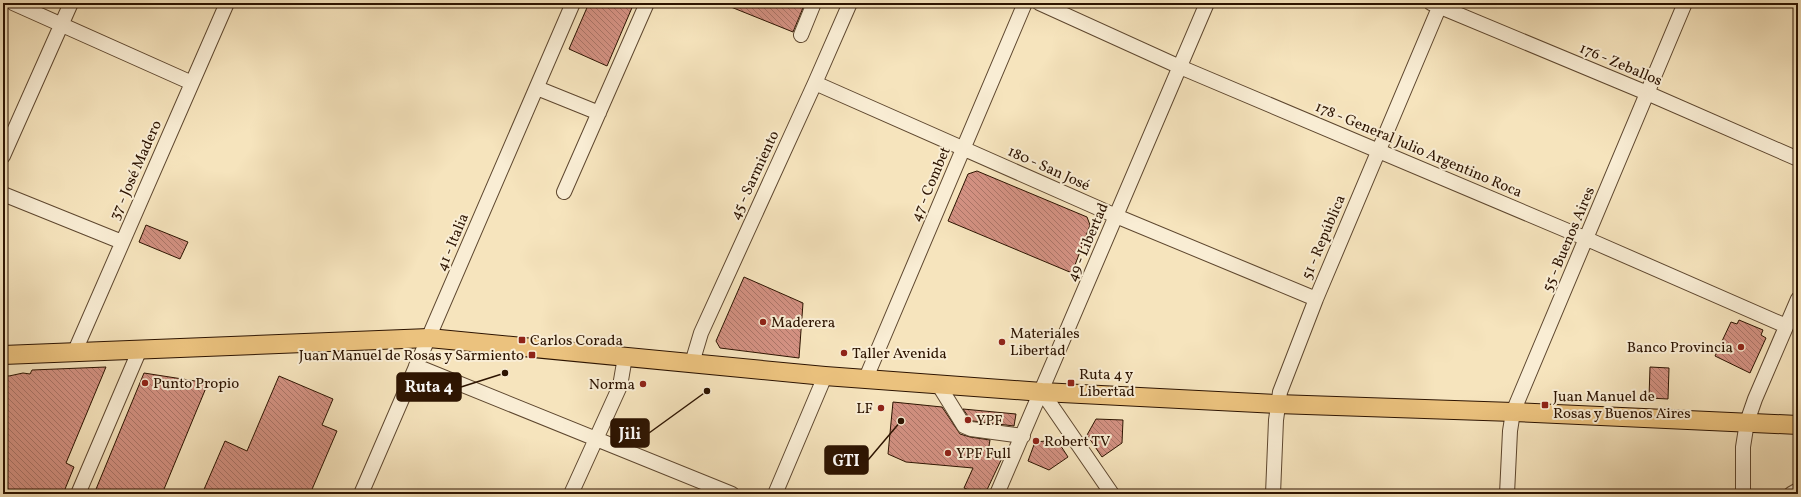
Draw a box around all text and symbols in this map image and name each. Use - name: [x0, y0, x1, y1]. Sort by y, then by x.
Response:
- street label: 176 - Zeballos: [1576, 39, 1665, 92]
- street label: 178 - General Julio Argentino Roca: [1312, 97, 1525, 204]
- street label: 37 - José Madero: [105, 117, 168, 224]
- street label: 45 - Sarmiento: [725, 128, 785, 224]
- street label: 180 - San José: [1004, 142, 1093, 197]
- street label: 47 - Combet: [906, 144, 957, 225]
- street label: 55 - Buenos Aires: [1538, 184, 1601, 295]
- street label: 51 - República: [1297, 192, 1352, 283]
- street label: 49 - Libertad: [1062, 200, 1114, 285]
- street label: 41 - Italia: [432, 210, 475, 275]
- place label: Maderera: [771, 313, 835, 334]
- marker: Maderera: [758, 317, 768, 327]
- place label: Materiales Libertad: [1010, 324, 1080, 362]
- place label: Carlos Corada: [530, 331, 623, 352]
- marker: Carlos Corada: [517, 335, 527, 345]
- marker: Materiales Libertad: [997, 337, 1007, 347]
- place label: Banco Provincia: [1627, 338, 1733, 359]
- marker: Banco Provincia: [1736, 342, 1746, 352]
- place label: Taller Avenida: [852, 344, 947, 365]
- place label: Juan Manuel de Rosas y Sarmiento: [299, 346, 524, 367]
- marker: Taller Avenida: [839, 348, 849, 358]
- marker: Juan Manuel de Rosas y Sarmiento: [527, 350, 537, 360]
- place label: Ruta 4 y Libertad: [1079, 365, 1135, 403]
- callout: Ruta 4: [397, 373, 461, 401]
- place label: Punto Propio: [153, 374, 239, 395]
- place label: Norma: [589, 375, 635, 396]
- text: Ruta 4: [405, 377, 454, 399]
- marker: Punto Propio: [140, 378, 150, 388]
- marker: Ruta 4 y Libertad: [1066, 378, 1076, 388]
- marker: Norma: [638, 379, 648, 389]
- place label: Juan Manuel de Rosas y Buenos Aires: [1553, 387, 1691, 425]
- place label: LF: [856, 399, 873, 420]
- marker: Juan Manuel de Rosas y Buenos Aires: [1540, 400, 1550, 410]
- marker: LF: [876, 403, 886, 413]
- place label: YPF: [976, 411, 1003, 432]
- marker: YPF: [963, 415, 973, 425]
- callout: Jili: [611, 419, 649, 447]
- text: Jili: [618, 424, 642, 446]
- place label: Robert TV: [1044, 432, 1110, 453]
- marker: Robert TV: [1031, 436, 1041, 446]
- place label: YPF Full: [956, 444, 1011, 465]
- callout: GTI: [825, 446, 868, 474]
- marker: YPF Full: [943, 448, 953, 458]
- text: GTI: [832, 451, 860, 473]

